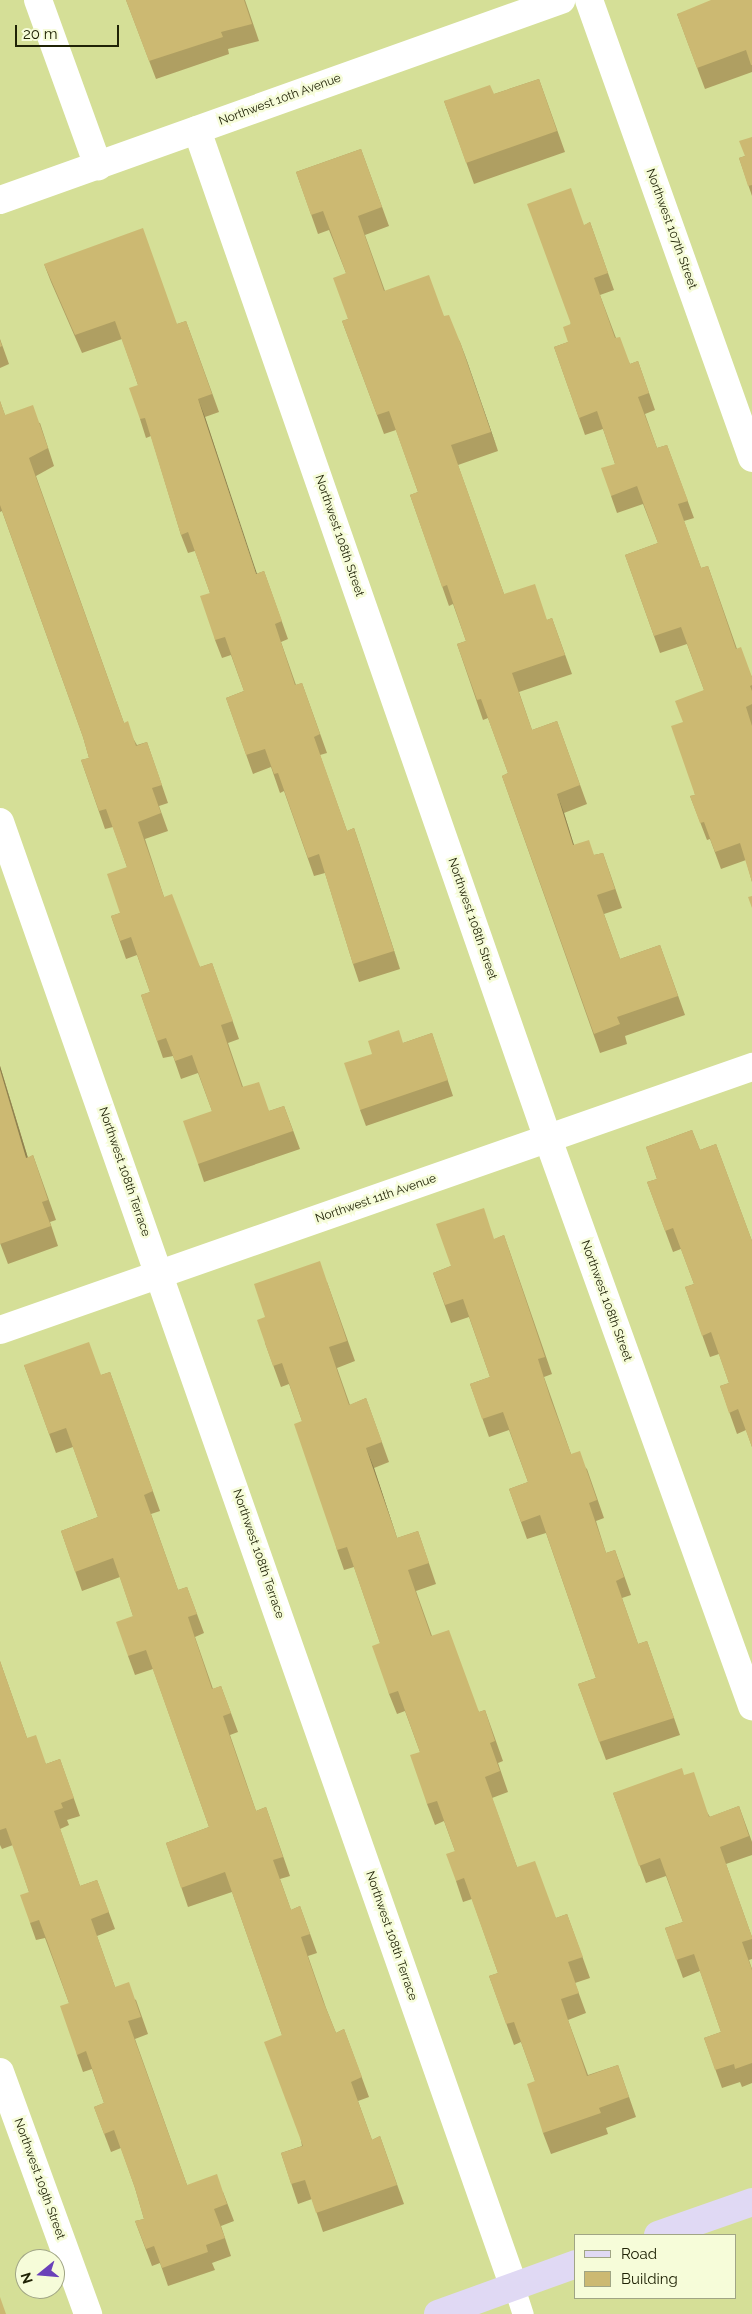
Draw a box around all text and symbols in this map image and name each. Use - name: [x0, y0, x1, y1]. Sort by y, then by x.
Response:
- scale bar: [18, 15, 121, 47]
- text: 20 m: [23, 25, 58, 43]
- street label: Northwest 10th Avenue: [217, 71, 343, 129]
- street label: Northwest 107th Street: [643, 167, 699, 291]
- street label: Northwest 108th Street: [311, 473, 367, 599]
- street label: Northwest 108th Street: [444, 856, 500, 982]
- street label: Northwest 108th Terrace: [95, 1105, 153, 1239]
- street label: Northwest 11th Avenue: [313, 1171, 439, 1227]
- street label: Northwest 108th Street: [577, 1238, 635, 1364]
- street label: Northwest 108th Terrace: [229, 1487, 287, 1621]
- street label: Northwest 108th Terrace: [362, 1869, 420, 2003]
- street label: Northwest 109th Street: [10, 2117, 68, 2241]
- legend: [574, 2234, 737, 2299]
- text: Road: [621, 2245, 657, 2263]
- north arrow: [15, 2249, 65, 2299]
- text: Building: [621, 2270, 678, 2288]
- text: N: [17, 2271, 36, 2286]

